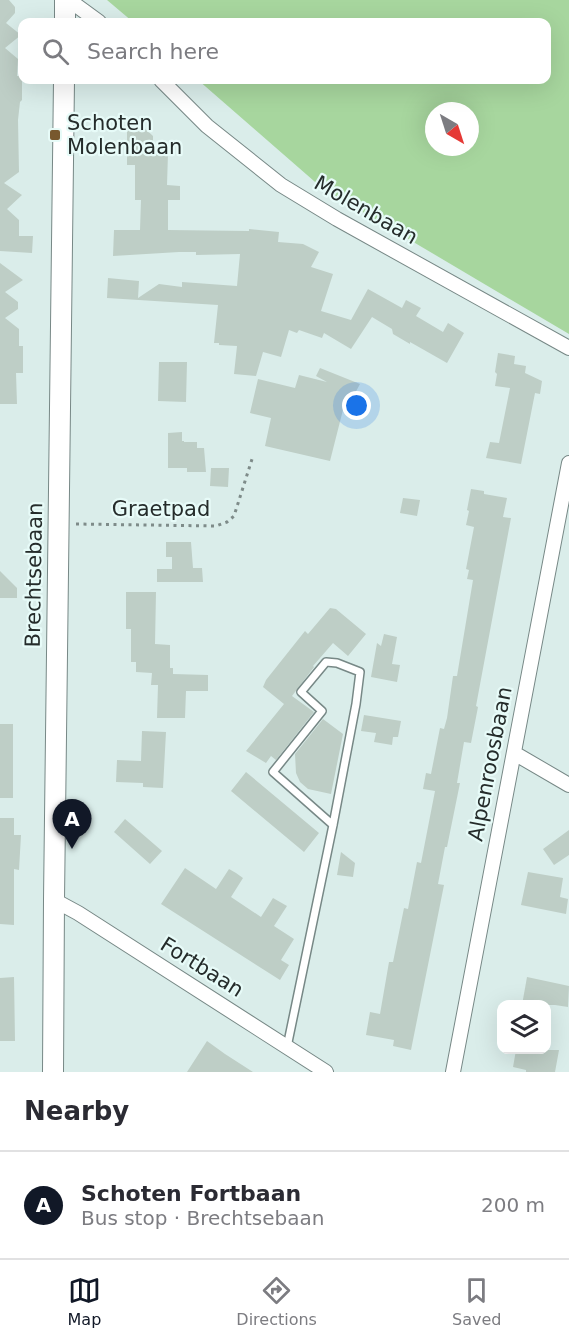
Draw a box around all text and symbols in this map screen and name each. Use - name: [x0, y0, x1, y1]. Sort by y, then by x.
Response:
- search box: [18, 18, 551, 84]
- icon: search: [39, 35, 72, 68]
- text: Search here: [87, 39, 219, 64]
- north arrow: [425, 102, 479, 156]
- place label: Schoten Molenbaan: [67, 111, 182, 159]
- marker: Schoten Molenbaan: [48, 128, 62, 142]
- street label: Molenbaan: [310, 171, 422, 249]
- your location: [342, 391, 371, 420]
- street label: Graetpad: [112, 497, 210, 521]
- street label: Brechtsebaan: [21, 502, 47, 648]
- street label: Alpenroosbaan: [463, 685, 517, 843]
- pin: A: [52, 800, 92, 849]
- street label: Fortbaan: [156, 932, 248, 1002]
- map controls: [497, 1000, 551, 1054]
- button: layers: [497, 1000, 551, 1054]
- text: Nearby: [24, 1096, 129, 1126]
- text: Schoten Fortbaan: [81, 1181, 301, 1206]
- text: A: [36, 1193, 51, 1217]
- text: 200 m: [481, 1193, 545, 1217]
- text: Bus stop · Brechtsebaan: [81, 1206, 324, 1230]
- tab: Map: [68, 1274, 101, 1329]
- tab: Directions: [236, 1274, 317, 1329]
- tab: Saved: [452, 1274, 501, 1329]

